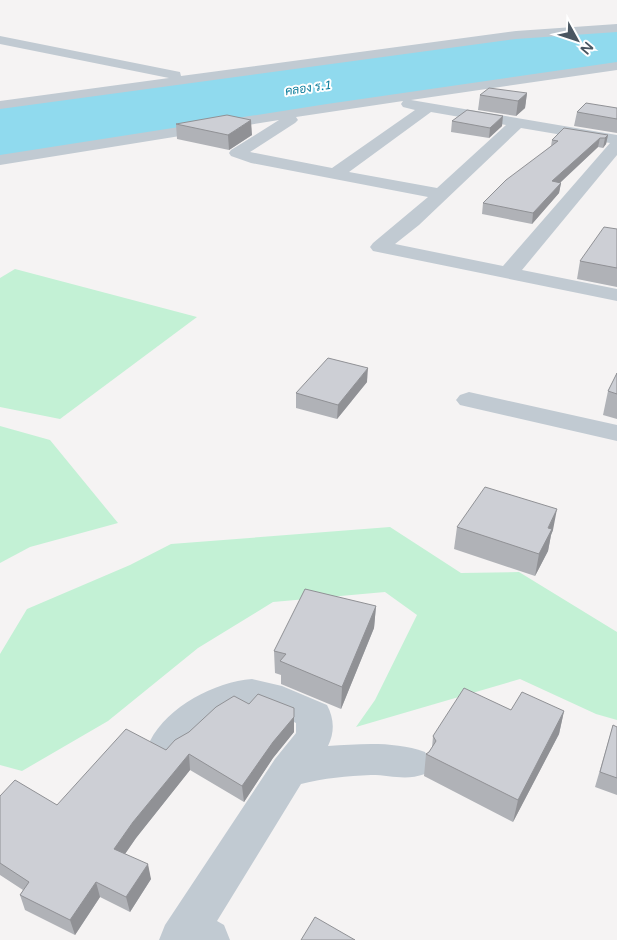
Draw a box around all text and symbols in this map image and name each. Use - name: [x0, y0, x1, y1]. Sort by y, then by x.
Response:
- north arrow: [552, 15, 602, 65]
- text: N: [576, 38, 597, 58]
- water label: คลอง ร.1: [284, 78, 332, 98]

